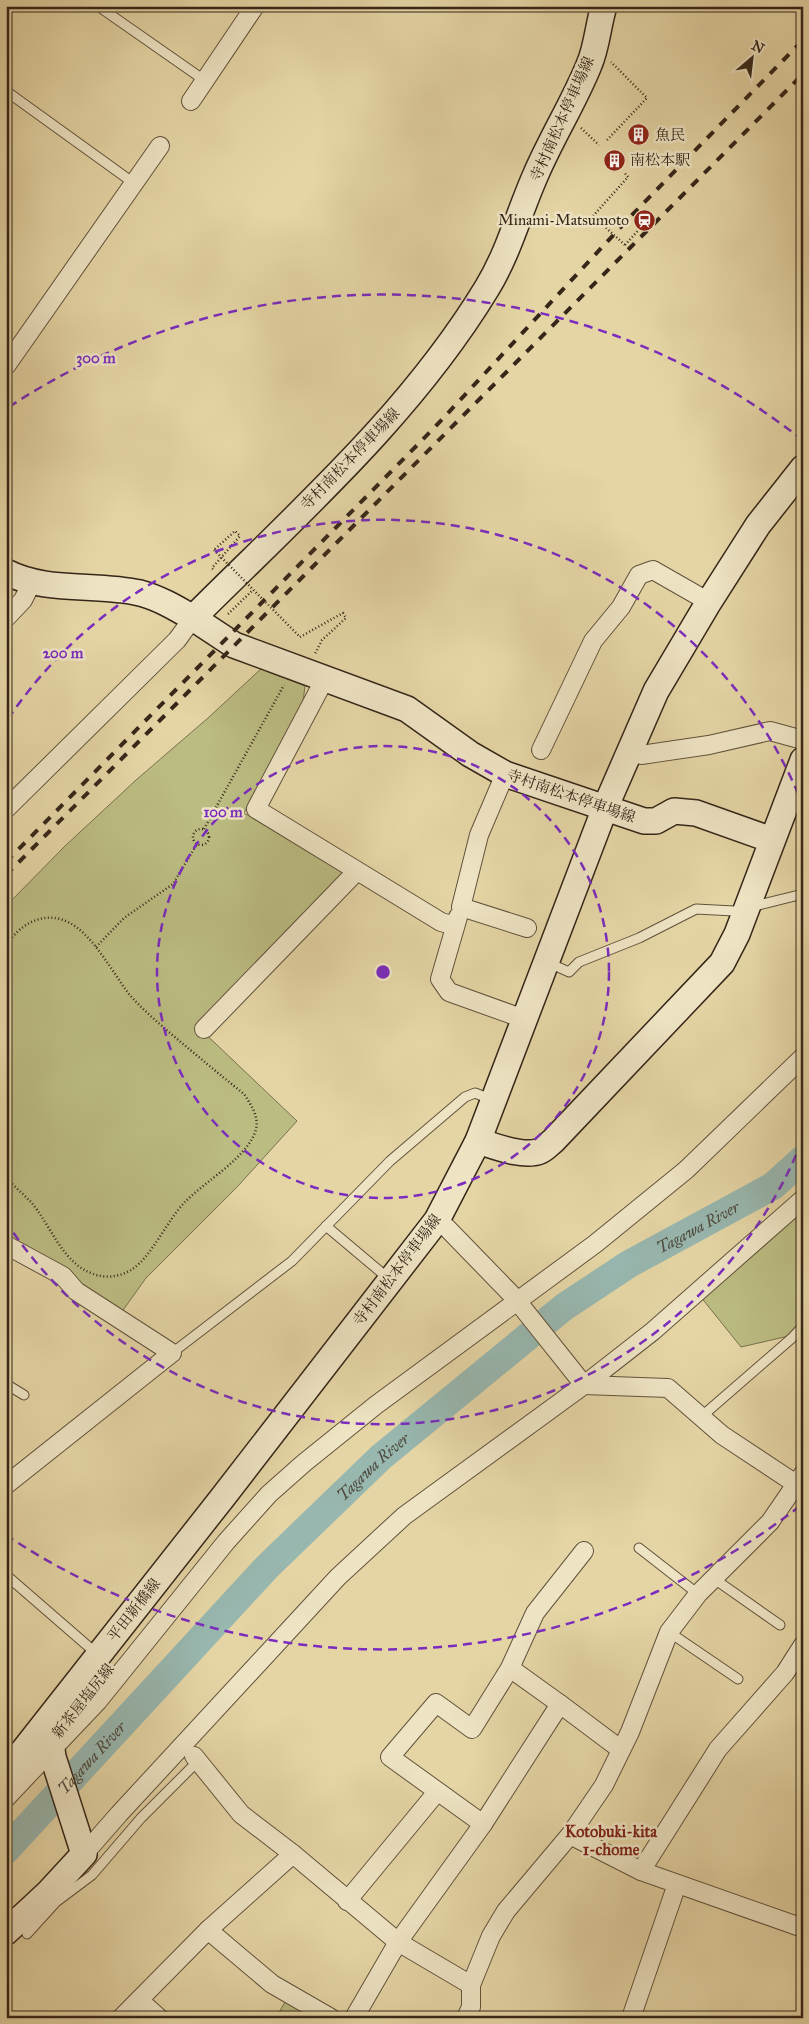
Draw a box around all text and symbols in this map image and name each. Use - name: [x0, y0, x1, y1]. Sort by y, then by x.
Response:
- north arrow: [726, 32, 776, 82]
- text: N: [749, 37, 767, 57]
- street label: 寺村南松本停車場線: [526, 54, 598, 184]
- building icon: 魚民: [627, 123, 651, 147]
- place label: 魚民: [655, 126, 685, 144]
- building icon: 南松本駅: [602, 148, 626, 172]
- place label: 南松本駅: [630, 151, 690, 169]
- station icon: Minami-Matsumoto: [633, 208, 657, 232]
- place label: Minami-Matsumoto: [498, 211, 629, 229]
- text: 300 m: [76, 349, 116, 368]
- street label: 寺村南松本停車場線: [297, 404, 403, 514]
- text: 200 m: [43, 644, 84, 662]
- street label: 寺村南松本停車場線: [504, 766, 638, 826]
- text: 100 m: [203, 803, 243, 821]
- centre of rings: [374, 963, 392, 981]
- water label: Tagawa River: [653, 1196, 743, 1257]
- street label: 寺村南松本停車場線: [349, 1211, 445, 1329]
- water label: Tagawa River: [333, 1428, 414, 1504]
- street label: 平田新橋線: [104, 1575, 164, 1645]
- street label: 新茶屋塩尻線: [48, 1660, 118, 1742]
- water label: Tagawa River: [53, 1716, 130, 1797]
- district label: Kotobuki-kita 1-chome: [565, 1822, 658, 1859]

